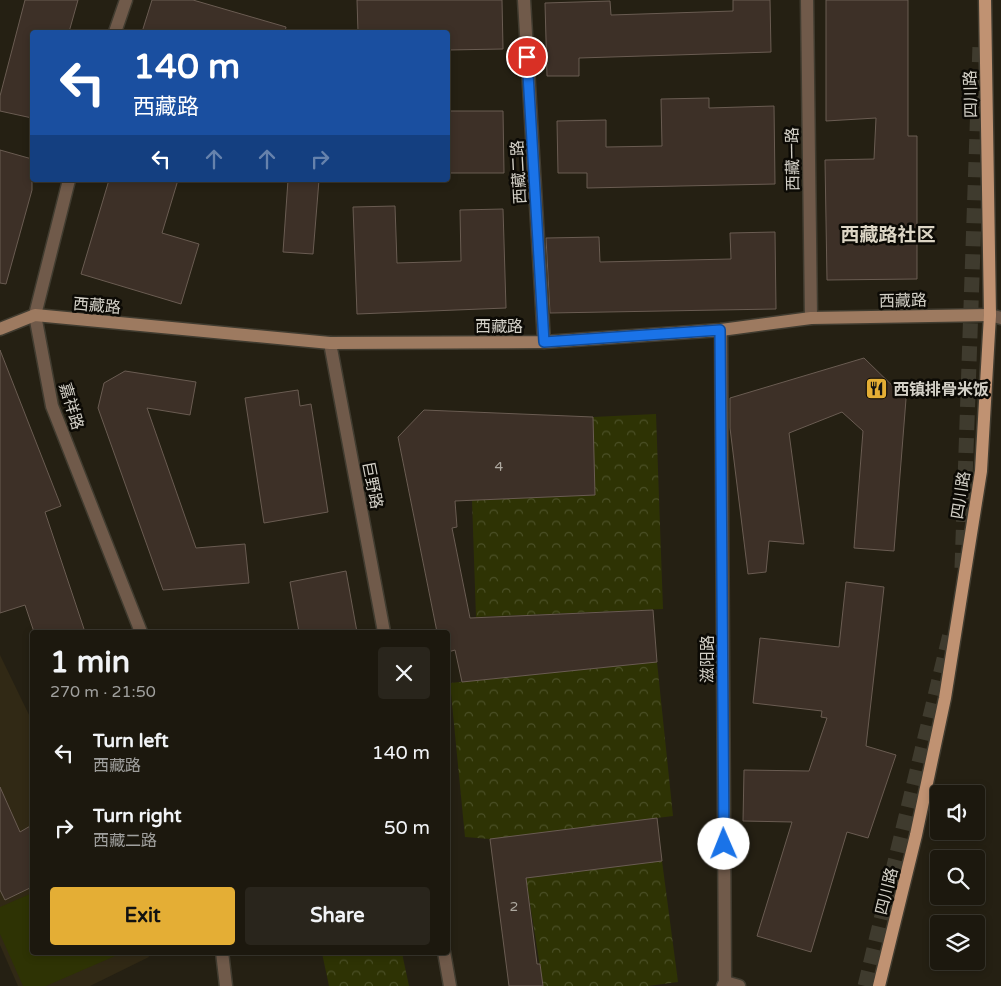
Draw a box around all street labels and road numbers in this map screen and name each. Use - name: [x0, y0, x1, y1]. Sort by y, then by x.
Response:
- street label: 四川路: [961, 70, 981, 118]
- street label: 西藏一路: [782, 127, 804, 191]
- street label: 西藏二路: [507, 139, 531, 204]
- street label: 西藏路: [879, 291, 927, 311]
- street label: 西藏路: [72, 294, 122, 318]
- street label: 西藏路: [475, 317, 523, 337]
- street label: 嘉祥路: [54, 380, 88, 432]
- street label: 巨野路: [358, 460, 386, 511]
- street label: 四川路: [947, 470, 975, 520]
- street label: 滋阳路: [698, 635, 718, 683]
- street label: 四川路: [871, 866, 902, 917]

